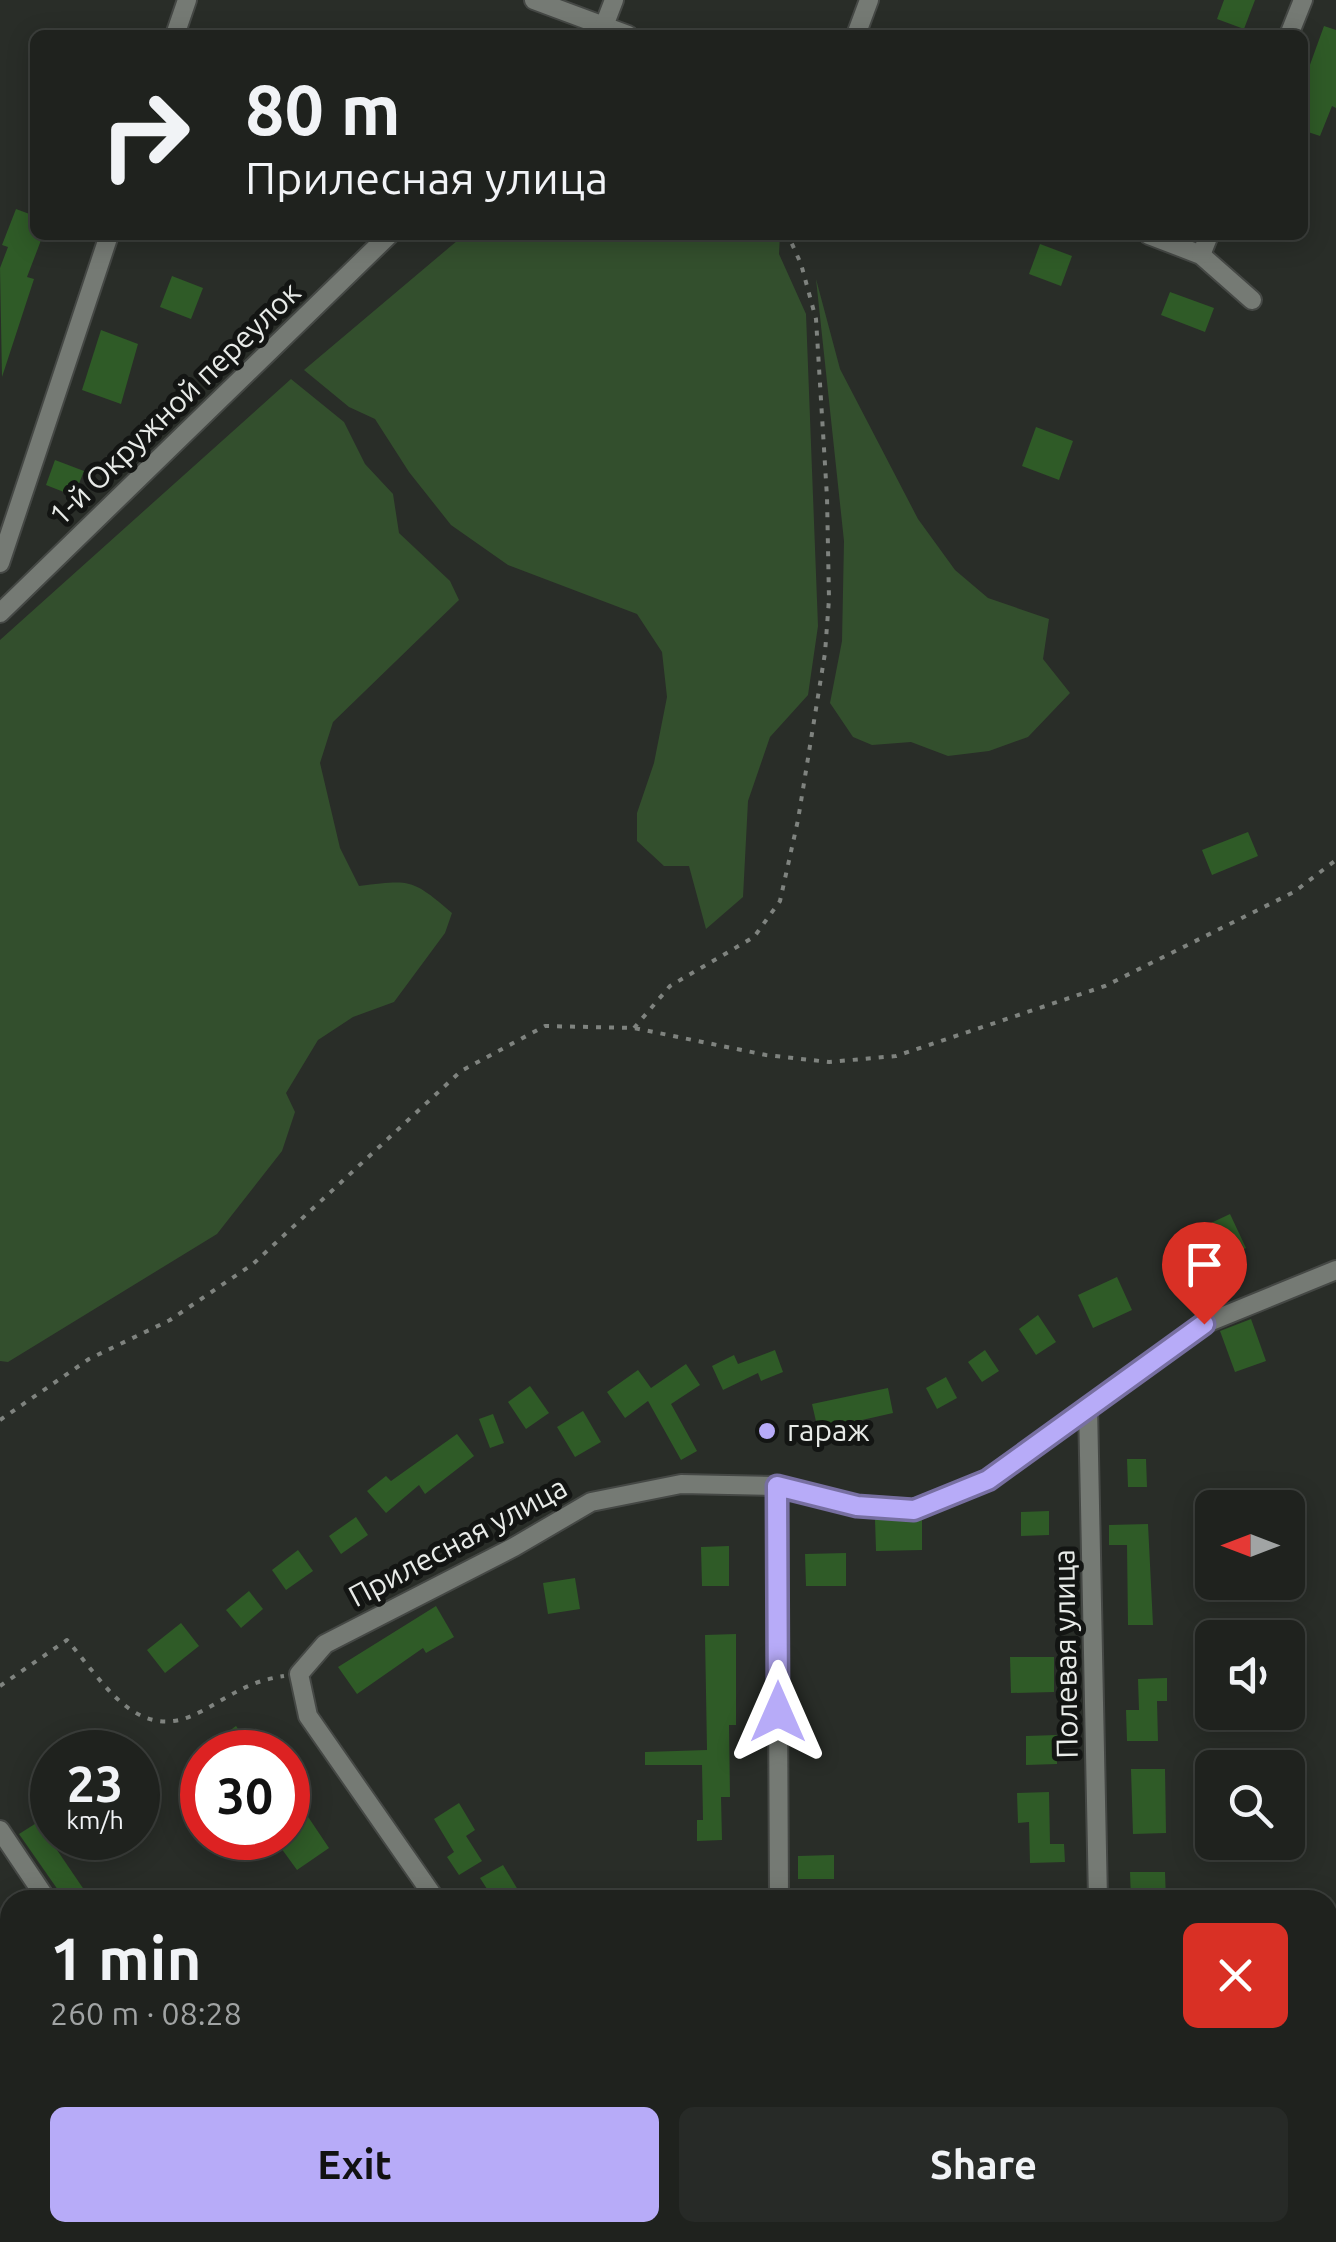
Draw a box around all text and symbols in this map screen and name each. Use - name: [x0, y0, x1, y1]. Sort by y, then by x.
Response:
- icon: right: [80, 70, 210, 200]
- text: 80 m: [245, 70, 401, 148]
- text: Прилесная улица: [245, 152, 608, 203]
- street label: 1-й Окружной переулок: [42, 275, 307, 532]
- pin: [1162, 1222, 1247, 1325]
- icon: arrive: [1177, 1237, 1232, 1292]
- place label: гараж: [787, 1413, 870, 1447]
- marker: гараж: [756, 1420, 778, 1442]
- street label: Прилесная улица: [343, 1469, 572, 1613]
- north arrow: [1195, 1490, 1305, 1600]
- map controls: [1195, 1490, 1305, 1860]
- street label: Полевая улица: [1046, 1549, 1084, 1759]
- button: sound: [1195, 1620, 1305, 1730]
- position arrow: [726, 1660, 830, 1764]
- speed limit sign: 30: [180, 1730, 310, 1860]
- button: search: [1195, 1750, 1305, 1860]
- text: 23: [67, 1755, 123, 1811]
- text: km/h: [66, 1806, 124, 1834]
- button: close: [1183, 1923, 1288, 2028]
- text: 1 min: [50, 1924, 202, 1991]
- text: 260 m · 08:28: [50, 1995, 242, 2031]
- button: Exit: [50, 2107, 659, 2222]
- button: Share: [679, 2107, 1288, 2222]

